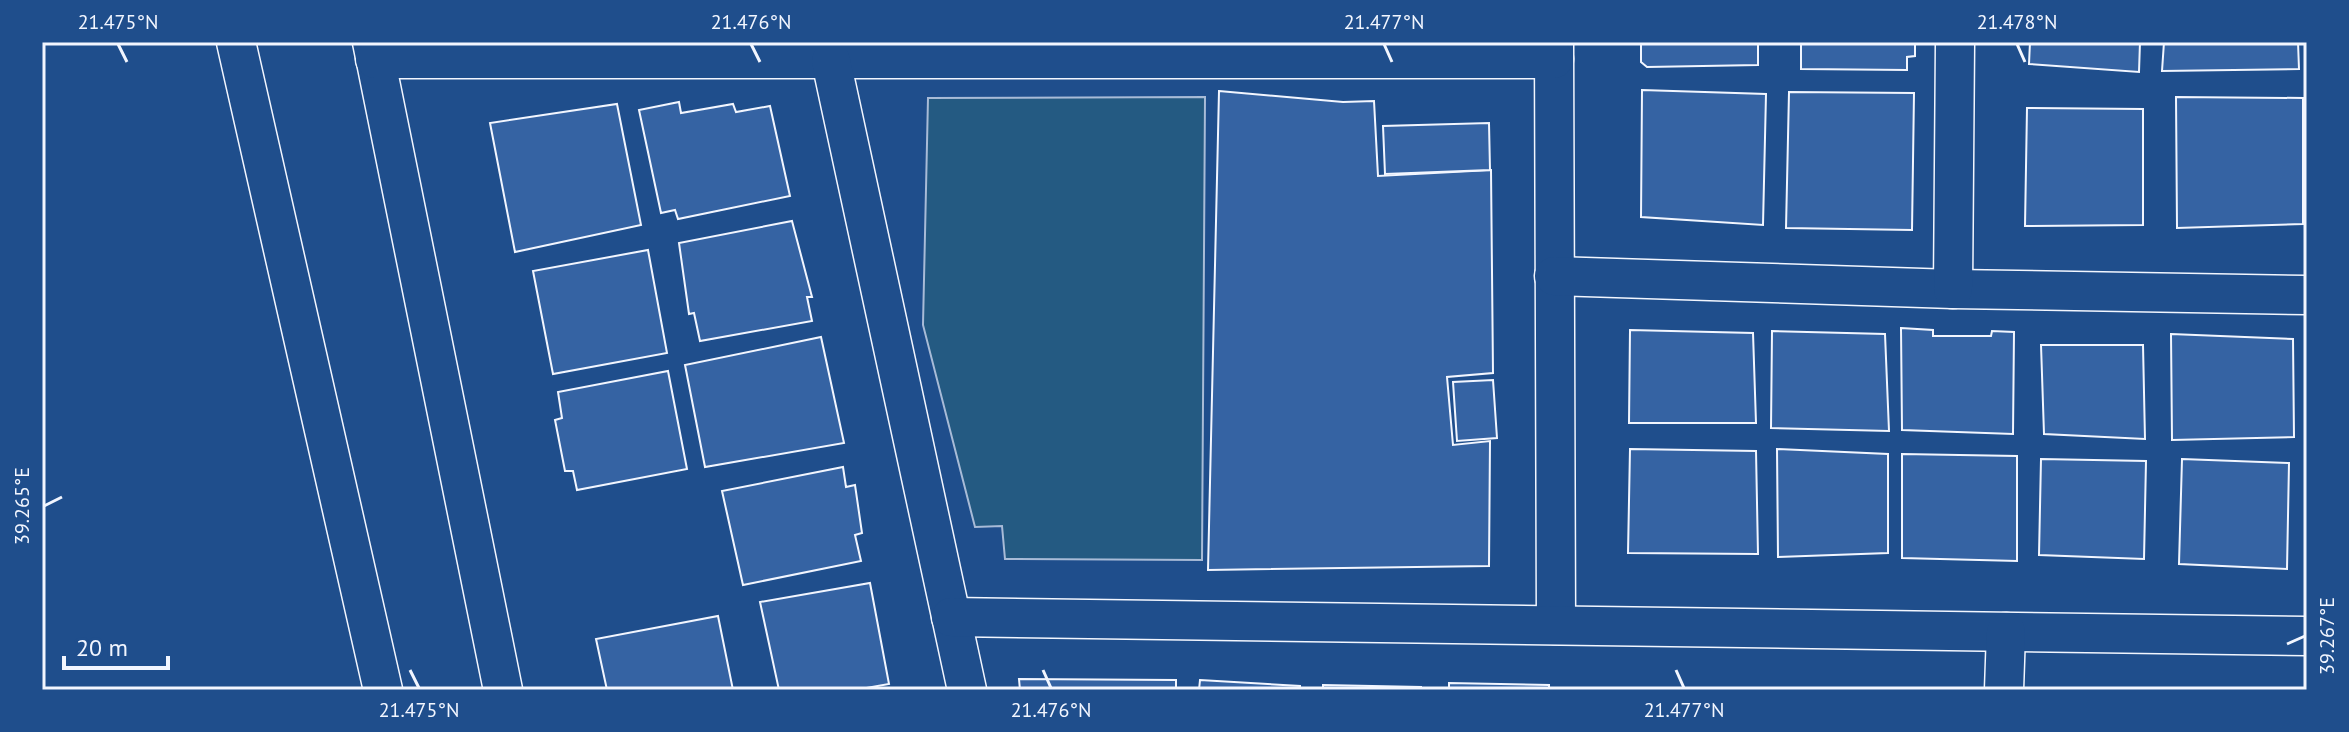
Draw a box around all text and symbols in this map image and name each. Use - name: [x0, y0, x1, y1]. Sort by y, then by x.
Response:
- text: 21.475°N: [78, 9, 158, 35]
- text: 21.476°N: [711, 9, 791, 35]
- text: 21.477°N: [1344, 9, 1424, 35]
- text: 21.478°N: [1977, 9, 2057, 35]
- text: 39.265°E: [9, 467, 35, 545]
- text: 39.267°E: [2314, 597, 2340, 675]
- scale bar: [64, 620, 168, 670]
- text: 20 m: [76, 632, 128, 663]
- text: 21.475°N: [379, 697, 459, 723]
- text: 21.476°N: [1011, 697, 1091, 723]
- text: 21.477°N: [1644, 697, 1724, 723]

